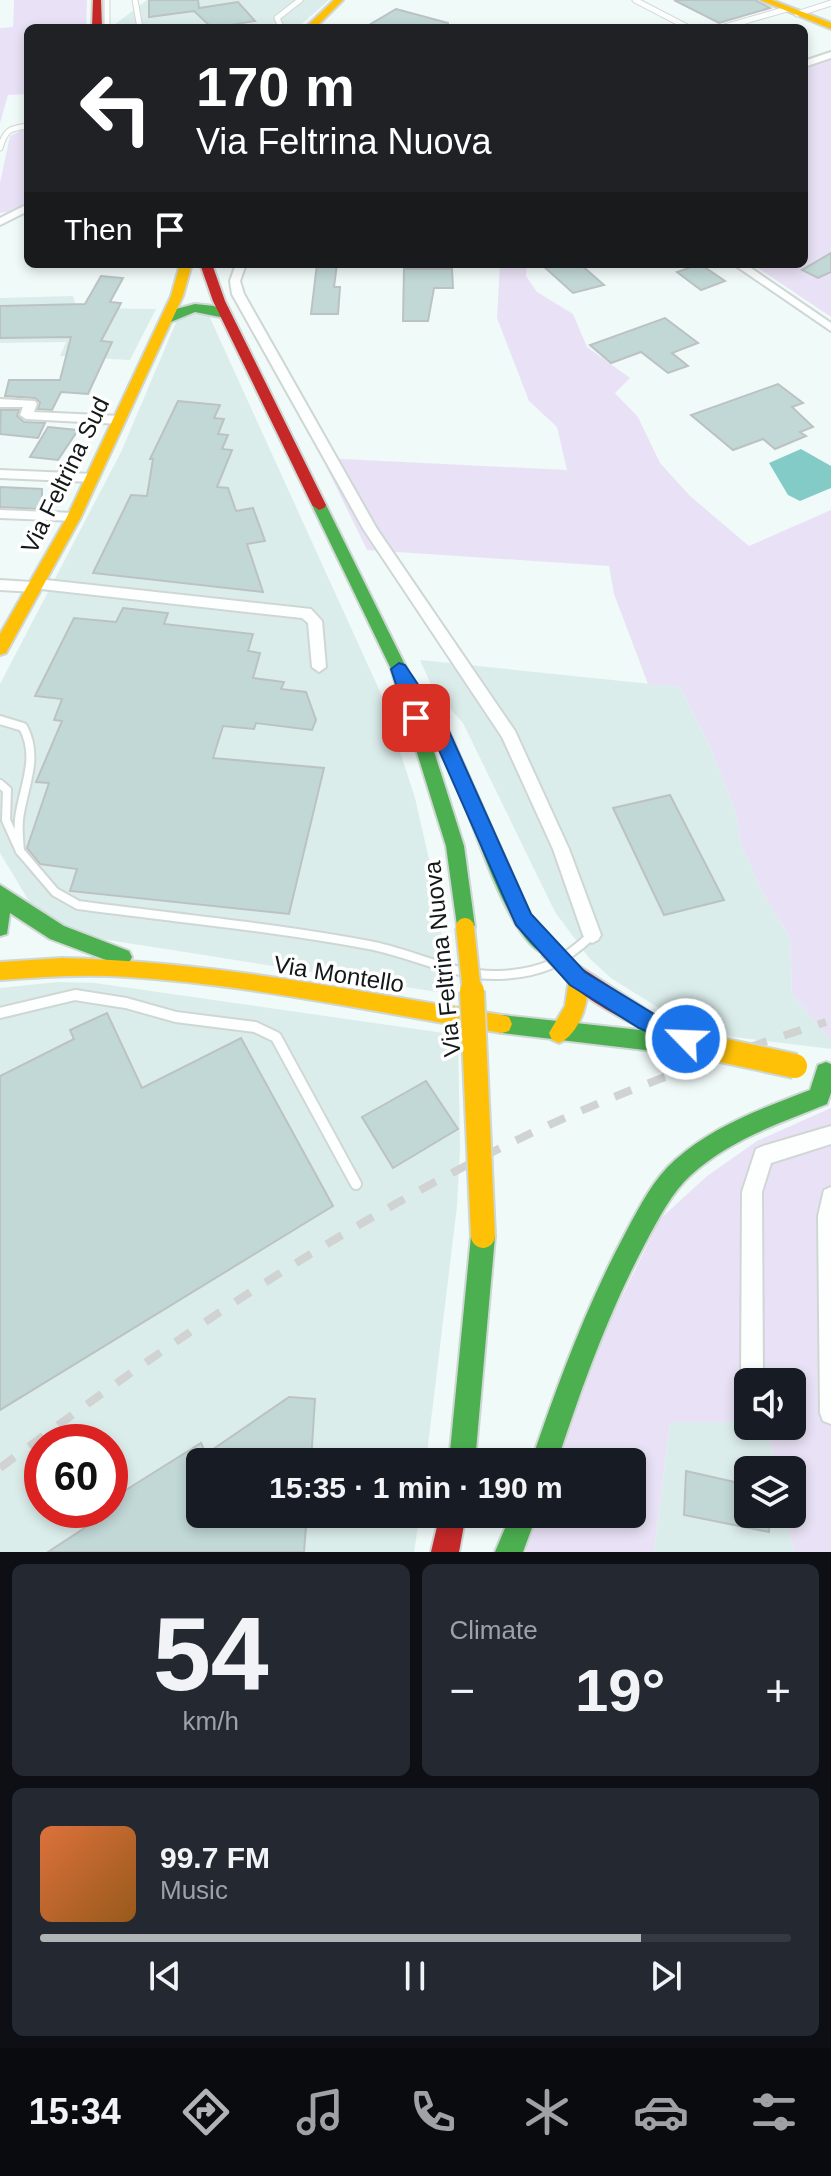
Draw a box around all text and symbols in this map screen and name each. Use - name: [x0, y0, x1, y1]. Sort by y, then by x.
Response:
- text: 170 m: [196, 55, 355, 118]
- icon: left: [64, 56, 168, 160]
- text: Via Feltrina Nuova: [196, 121, 492, 162]
- icon: arrive: [148, 208, 192, 252]
- text: Then: [64, 213, 132, 246]
- street label: Via Feltrina Sud: [16, 393, 114, 557]
- pin: [382, 684, 450, 752]
- icon: arrive: [394, 696, 438, 740]
- street label: Via Feltrina Nuova: [418, 859, 466, 1058]
- street label: Via Montello: [272, 950, 406, 998]
- position arrow: [644, 997, 728, 1081]
- map controls: [734, 1368, 806, 1528]
- button: sound: [734, 1368, 806, 1440]
- speed limit sign: 60: [24, 1424, 128, 1528]
- button: layers: [734, 1456, 806, 1528]
- text: 15:35 · 1 min · 190 m: [269, 1471, 563, 1504]
- text: 54: [153, 1596, 269, 1712]
- text: Climate: [450, 1615, 538, 1645]
- text: 19°: [575, 1657, 666, 1724]
- text: −: [450, 1666, 475, 1715]
- text: +: [765, 1666, 791, 1715]
- text: km/h: [183, 1706, 239, 1736]
- text: 99.7 FM: [160, 1841, 270, 1874]
- text: Music: [160, 1875, 228, 1905]
- icon: previous: [143, 1954, 187, 1998]
- icon: pause: [393, 1954, 437, 1998]
- icon: next: [644, 1954, 688, 1998]
- icon: directions: [178, 2084, 234, 2140]
- icon: music: [292, 2084, 348, 2140]
- icon: phone: [405, 2084, 461, 2140]
- icon: climate: [519, 2084, 575, 2140]
- icon: car: [633, 2084, 689, 2140]
- icon: filters: [746, 2084, 802, 2140]
- text: 15:34: [29, 2091, 121, 2132]

